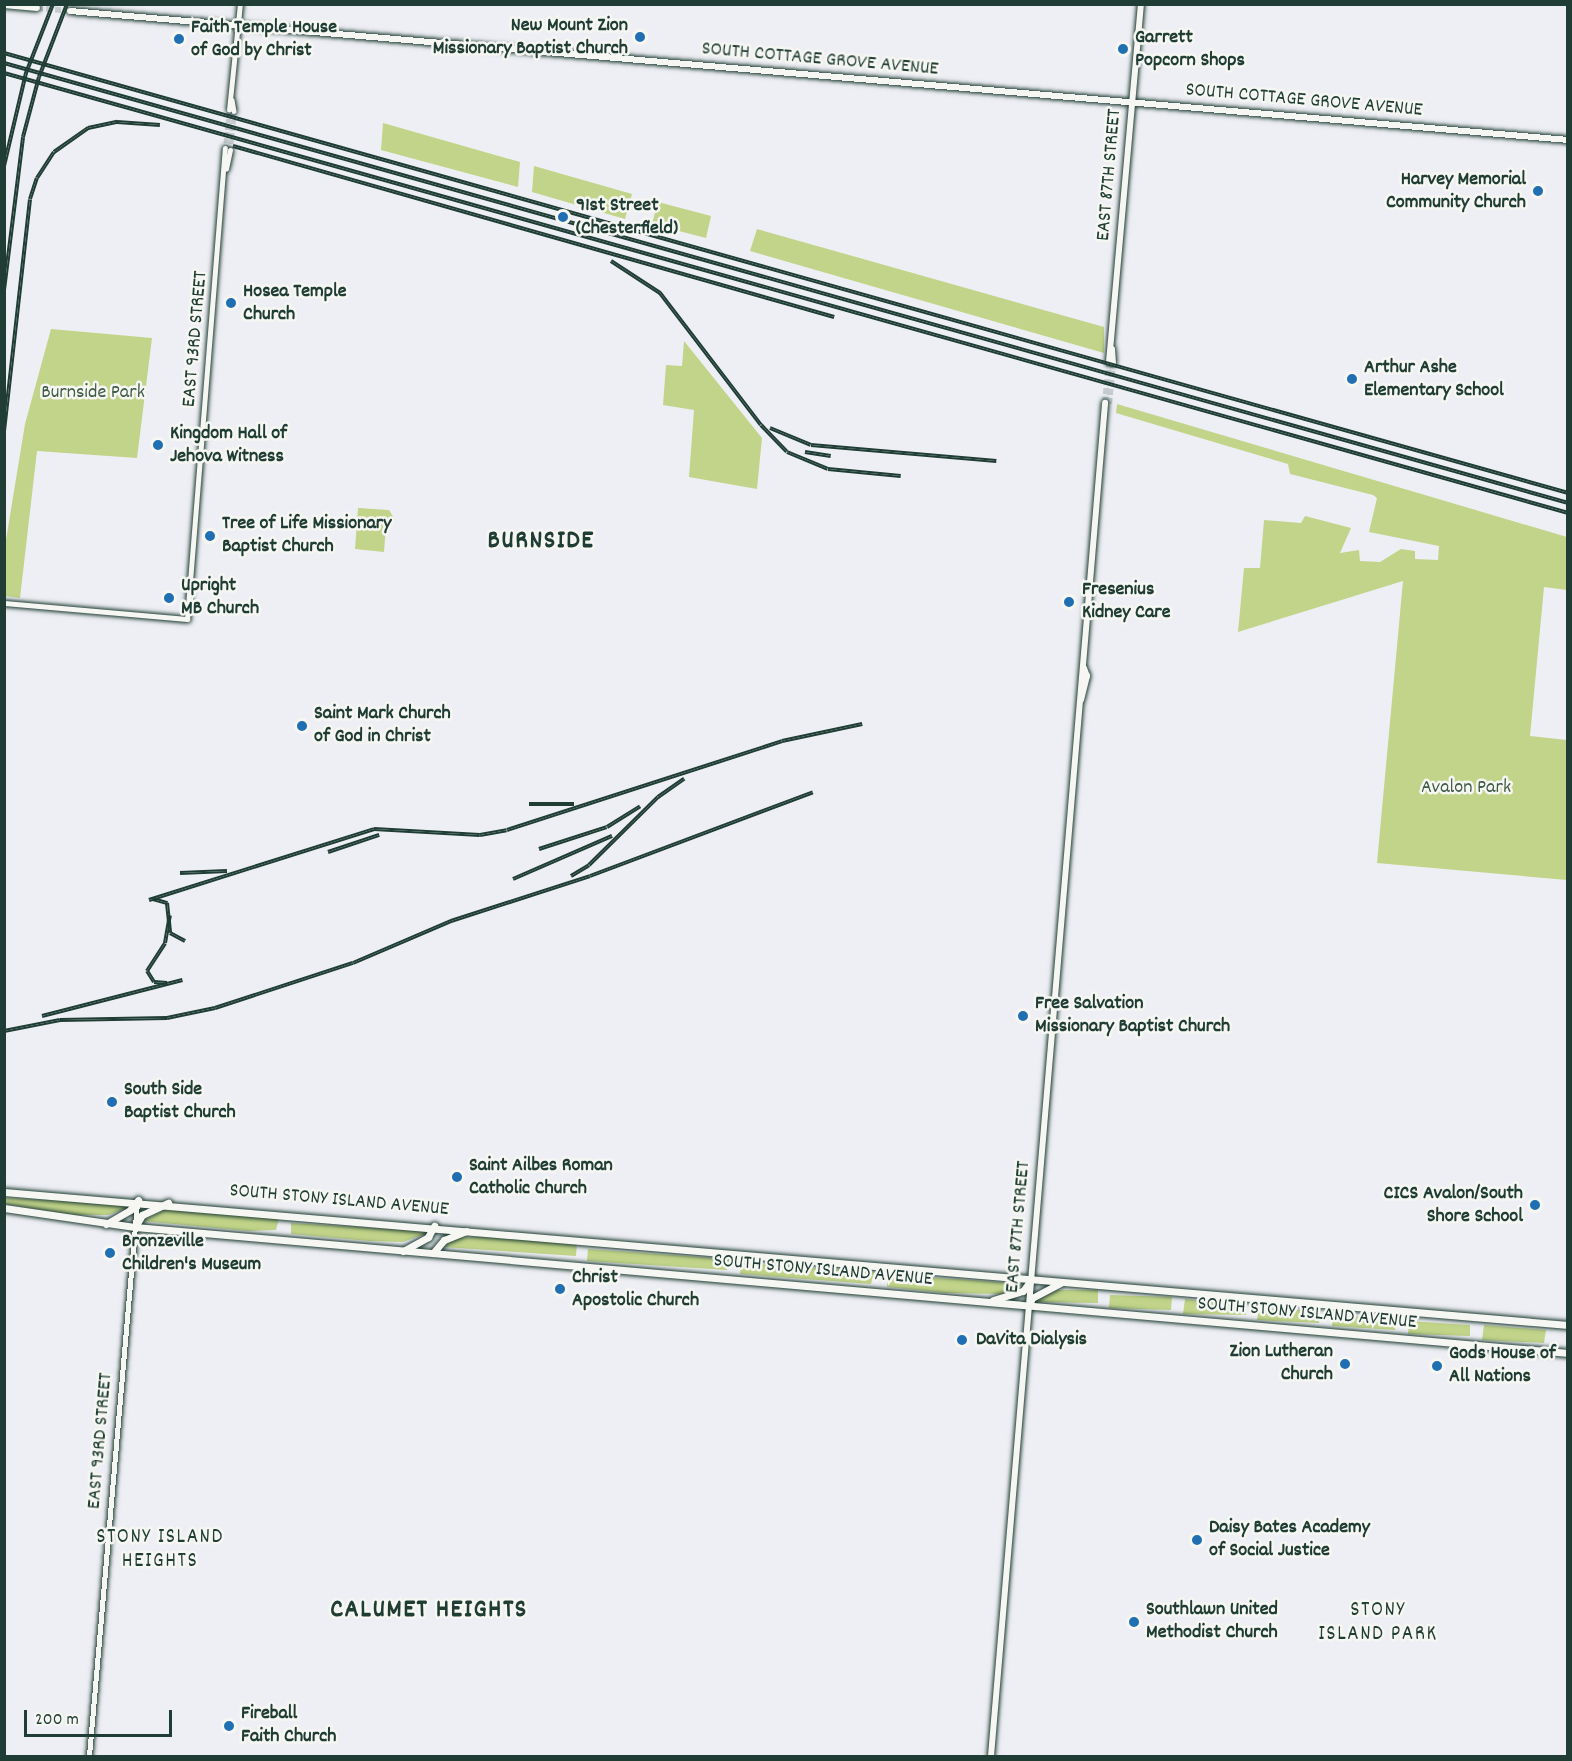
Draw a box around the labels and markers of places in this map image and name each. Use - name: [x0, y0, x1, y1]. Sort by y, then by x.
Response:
- place label: New Mount Zion Missionary Baptist Church: [433, 14, 628, 61]
- place label: Faith Temple House of God by Christ: [191, 16, 337, 63]
- place label: Garrett Popcorn Shops: [1135, 26, 1245, 73]
- marker: New Mount Zion Missionary Baptist Church: [633, 30, 647, 44]
- marker: Faith Temple House of God by Christ: [172, 32, 186, 46]
- marker: Garrett Popcorn Shops: [1116, 42, 1130, 56]
- place label: Harvey Memorial Community Church: [1386, 168, 1526, 215]
- marker: Harvey Memorial Community Church: [1531, 184, 1545, 198]
- place label: 91st Street (Chesterfield): [576, 194, 678, 241]
- marker: 91st Street (Chesterfield): [554, 208, 572, 226]
- place label: Hosea Temple Church: [243, 280, 347, 327]
- marker: Hosea Temple Church: [224, 296, 238, 310]
- place label: Arthur Ashe Elementary School: [1364, 356, 1504, 403]
- marker: Arthur Ashe Elementary School: [1345, 372, 1359, 386]
- place label: Kingdom Hall of Jehova Witness: [170, 422, 287, 469]
- marker: Kingdom Hall of Jehova Witness: [151, 438, 165, 452]
- place label: Tree of Life Missionary Baptist Church: [222, 512, 391, 559]
- marker: Tree of Life Missionary Baptist Church: [203, 529, 217, 543]
- place label: Upright MB Church: [181, 574, 259, 621]
- place label: Fresenius Kidney Care: [1082, 578, 1170, 625]
- marker: Upright MB Church: [162, 591, 176, 605]
- marker: Fresenius Kidney Care: [1060, 593, 1078, 611]
- place label: Saint Mark Church of God in Christ: [314, 702, 451, 749]
- marker: Saint Mark Church of God in Christ: [295, 719, 309, 733]
- place label: Free Salvation Missionary Baptist Church: [1035, 993, 1230, 1040]
- marker: Free Salvation Missionary Baptist Church: [1016, 1009, 1030, 1023]
- place label: South Side Baptist Church: [124, 1078, 236, 1125]
- marker: South Side Baptist Church: [105, 1095, 119, 1109]
- place label: Saint Ailbes Roman Catholic Church: [469, 1154, 613, 1201]
- marker: Saint Ailbes Roman Catholic Church: [450, 1170, 464, 1184]
- place label: CICS Avalon/South Shore School: [1384, 1182, 1523, 1229]
- marker: CICS Avalon/South Shore School: [1528, 1198, 1542, 1212]
- place label: Bronzeville Children's Museum: [122, 1230, 261, 1277]
- marker: Bronzeville Children's Museum: [103, 1246, 117, 1260]
- place label: Christ Apostolic Church: [572, 1266, 699, 1313]
- marker: Christ Apostolic Church: [553, 1282, 567, 1296]
- place label: DaVita Dialysis: [976, 1328, 1087, 1352]
- marker: DaVita Dialysis: [953, 1331, 971, 1349]
- place label: Zion Lutheran Church: [1230, 1340, 1333, 1387]
- place label: Gods House of All Nations: [1449, 1342, 1556, 1389]
- marker: Zion Lutheran Church: [1338, 1357, 1352, 1371]
- marker: Gods House of All Nations: [1430, 1359, 1444, 1373]
- place label: Daisy Bates Academy of Social Justice: [1209, 1517, 1370, 1564]
- marker: Daisy Bates Academy of Social Justice: [1190, 1533, 1204, 1547]
- place label: Southlawn United Methodist Church: [1146, 1598, 1278, 1645]
- marker: Southlawn United Methodist Church: [1127, 1615, 1141, 1629]
- place label: Fireball Faith Church: [241, 1702, 336, 1749]
- marker: Fireball Faith Church: [222, 1719, 236, 1733]

